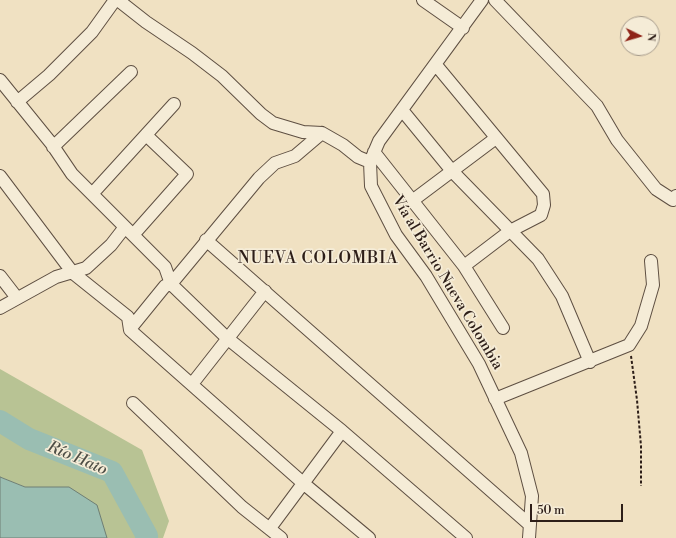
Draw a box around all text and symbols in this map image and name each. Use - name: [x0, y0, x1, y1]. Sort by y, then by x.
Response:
- north arrow: [620, 16, 660, 56]
- text: N: [644, 32, 658, 42]
- street label: Vía al Barrio Nueva Colombia: [388, 193, 506, 373]
- district label: NUEVA COLOMBIA: [238, 249, 398, 269]
- water label: Río Hato: [44, 438, 110, 480]
- scale bar: [532, 496, 625, 522]
- text: 50 m: [537, 503, 565, 518]

